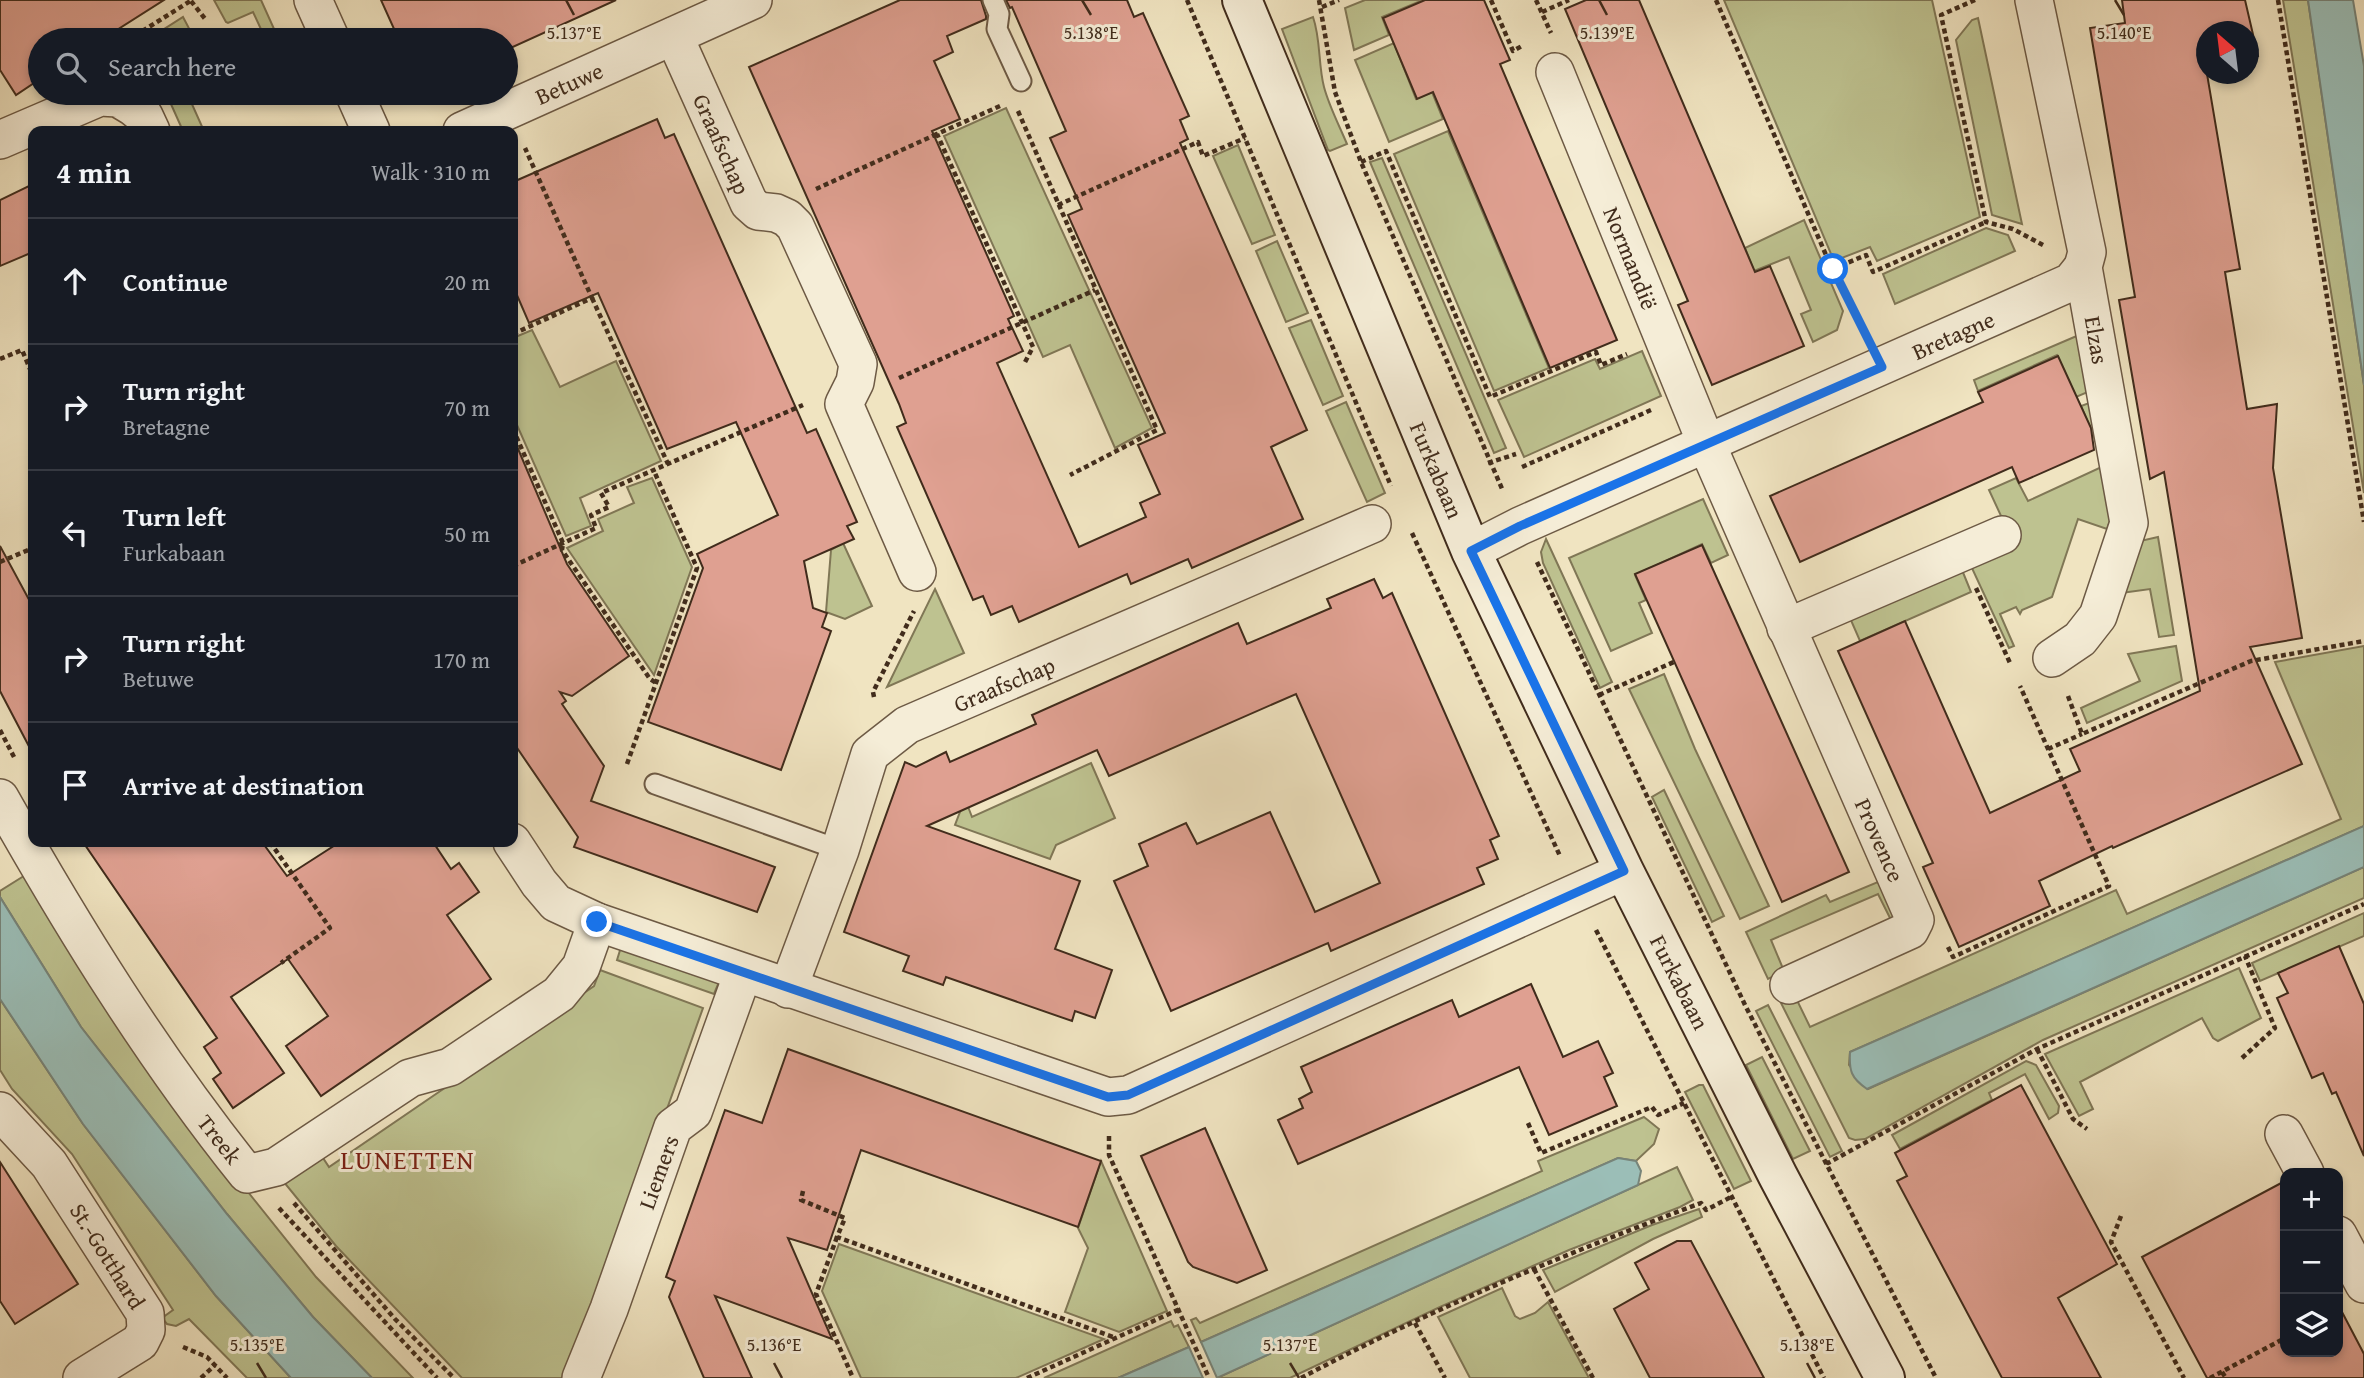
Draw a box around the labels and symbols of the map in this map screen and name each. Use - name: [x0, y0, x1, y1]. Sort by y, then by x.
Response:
- text: 5.137°E: [547, 19, 601, 46]
- text: 5.138°E: [1064, 19, 1118, 46]
- text: 5.139°E: [1580, 19, 1634, 46]
- text: 5.140°E: [2097, 19, 2151, 46]
- north arrow: [2196, 21, 2259, 84]
- street label: Betuwe: [530, 53, 608, 113]
- street label: Graafschap: [685, 88, 759, 200]
- street label: Normandië: [1595, 202, 1667, 314]
- route start: [1817, 253, 1848, 284]
- street label: Bretagne: [1906, 302, 2000, 368]
- street label: Elzas: [2077, 313, 2117, 367]
- street label: Furkabaan: [1402, 416, 1472, 524]
- street label: Graafschap: [948, 648, 1060, 720]
- street label: Provence: [1847, 793, 1913, 887]
- route end: [581, 906, 612, 937]
- street label: Furkabaan: [1642, 929, 1718, 1035]
- street label: Treek: [190, 1107, 250, 1171]
- street label: Liemers: [629, 1130, 687, 1214]
- district label: LUNETTEN: [340, 1140, 476, 1179]
- street label: St.-Gotthard: [62, 1197, 154, 1316]
- text: 5.135°E: [230, 1331, 284, 1358]
- text: 5.136°E: [747, 1331, 801, 1358]
- text: 5.137°E: [1263, 1331, 1317, 1358]
- text: 5.138°E: [1780, 1331, 1834, 1358]

